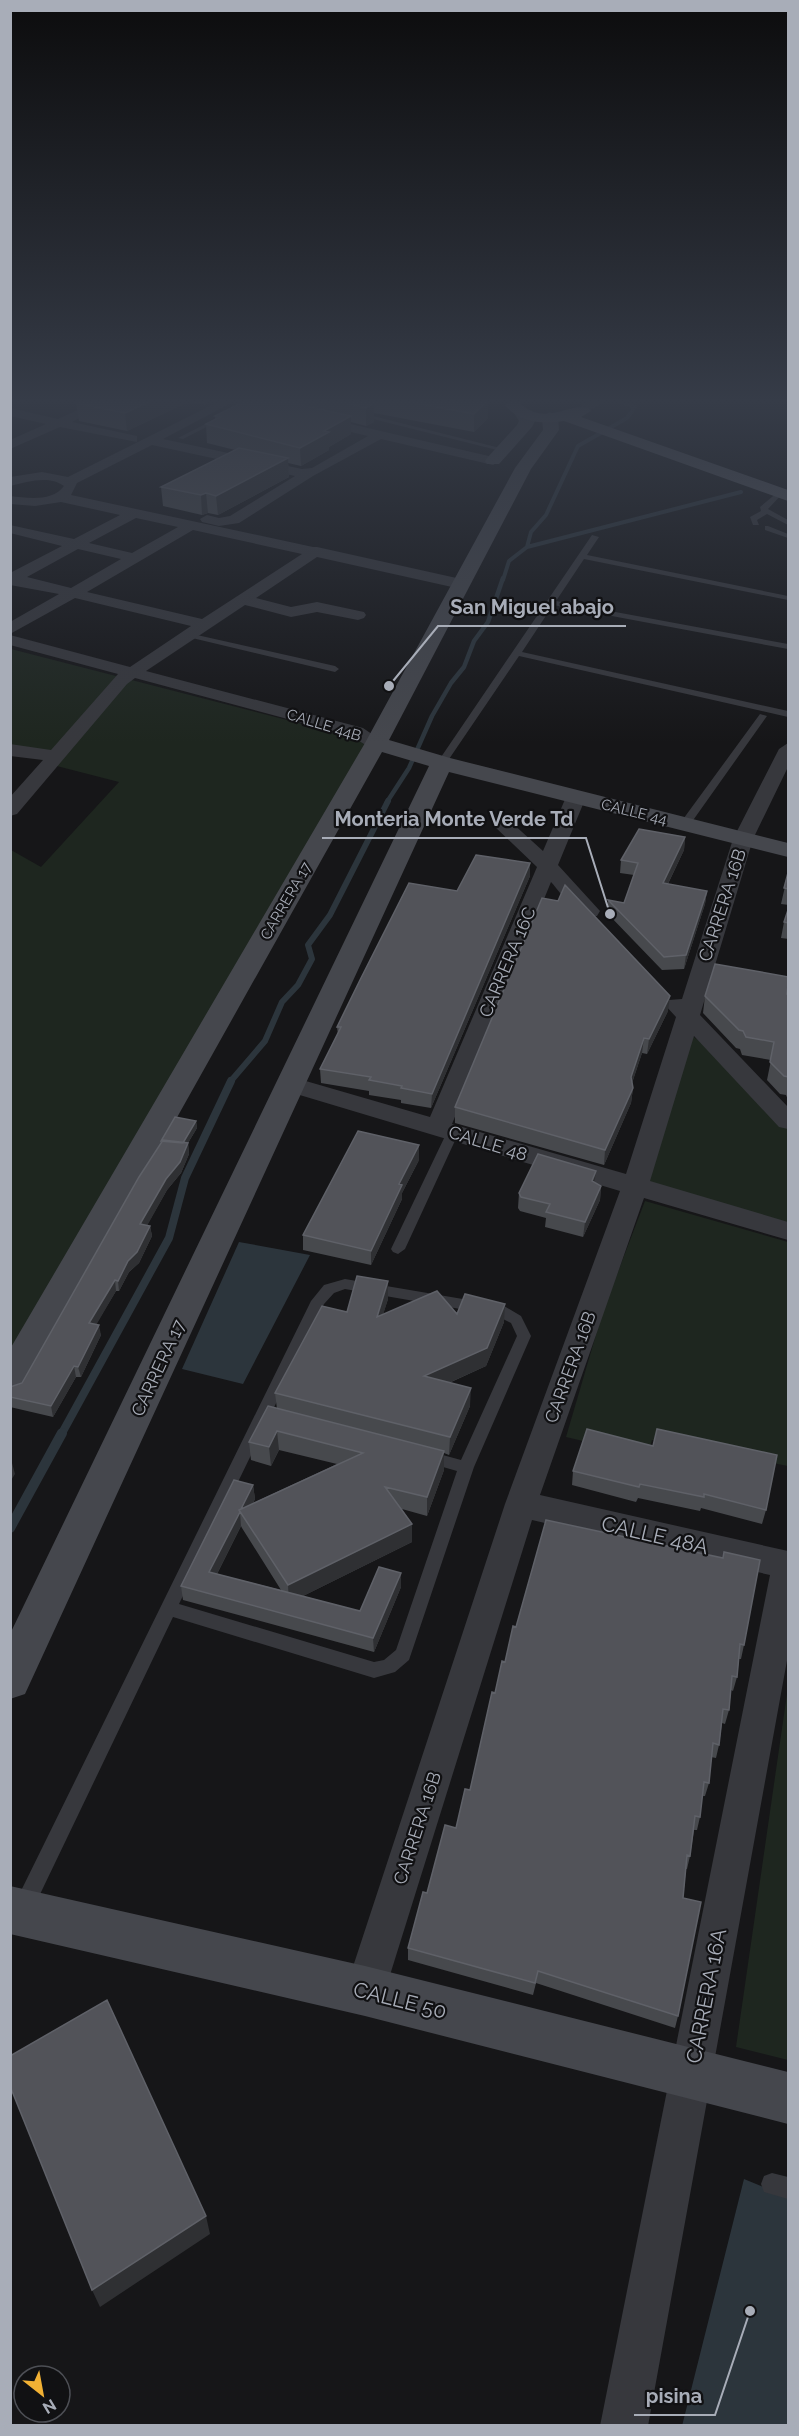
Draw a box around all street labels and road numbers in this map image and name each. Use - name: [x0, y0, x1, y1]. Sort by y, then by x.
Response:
- street label: CALLE 44B: [284, 705, 364, 745]
- street label: CALLE 44: [599, 795, 669, 829]
- street label: CARRERA 16B: [694, 846, 750, 964]
- street label: CARRERA 17: [257, 859, 315, 943]
- street label: CARRERA 16C: [474, 904, 540, 1020]
- street label: CALLE 48: [446, 1121, 530, 1165]
- street label: CARRERA 16B: [540, 1308, 600, 1426]
- street label: CARRERA 17: [127, 1316, 190, 1420]
- street label: CALLE 48A: [599, 1511, 711, 1559]
- street label: CARRERA 16B: [389, 1769, 445, 1887]
- street label: CARRERA 16A: [681, 1927, 731, 2065]
- street label: CALLE 50: [351, 1976, 449, 2024]

